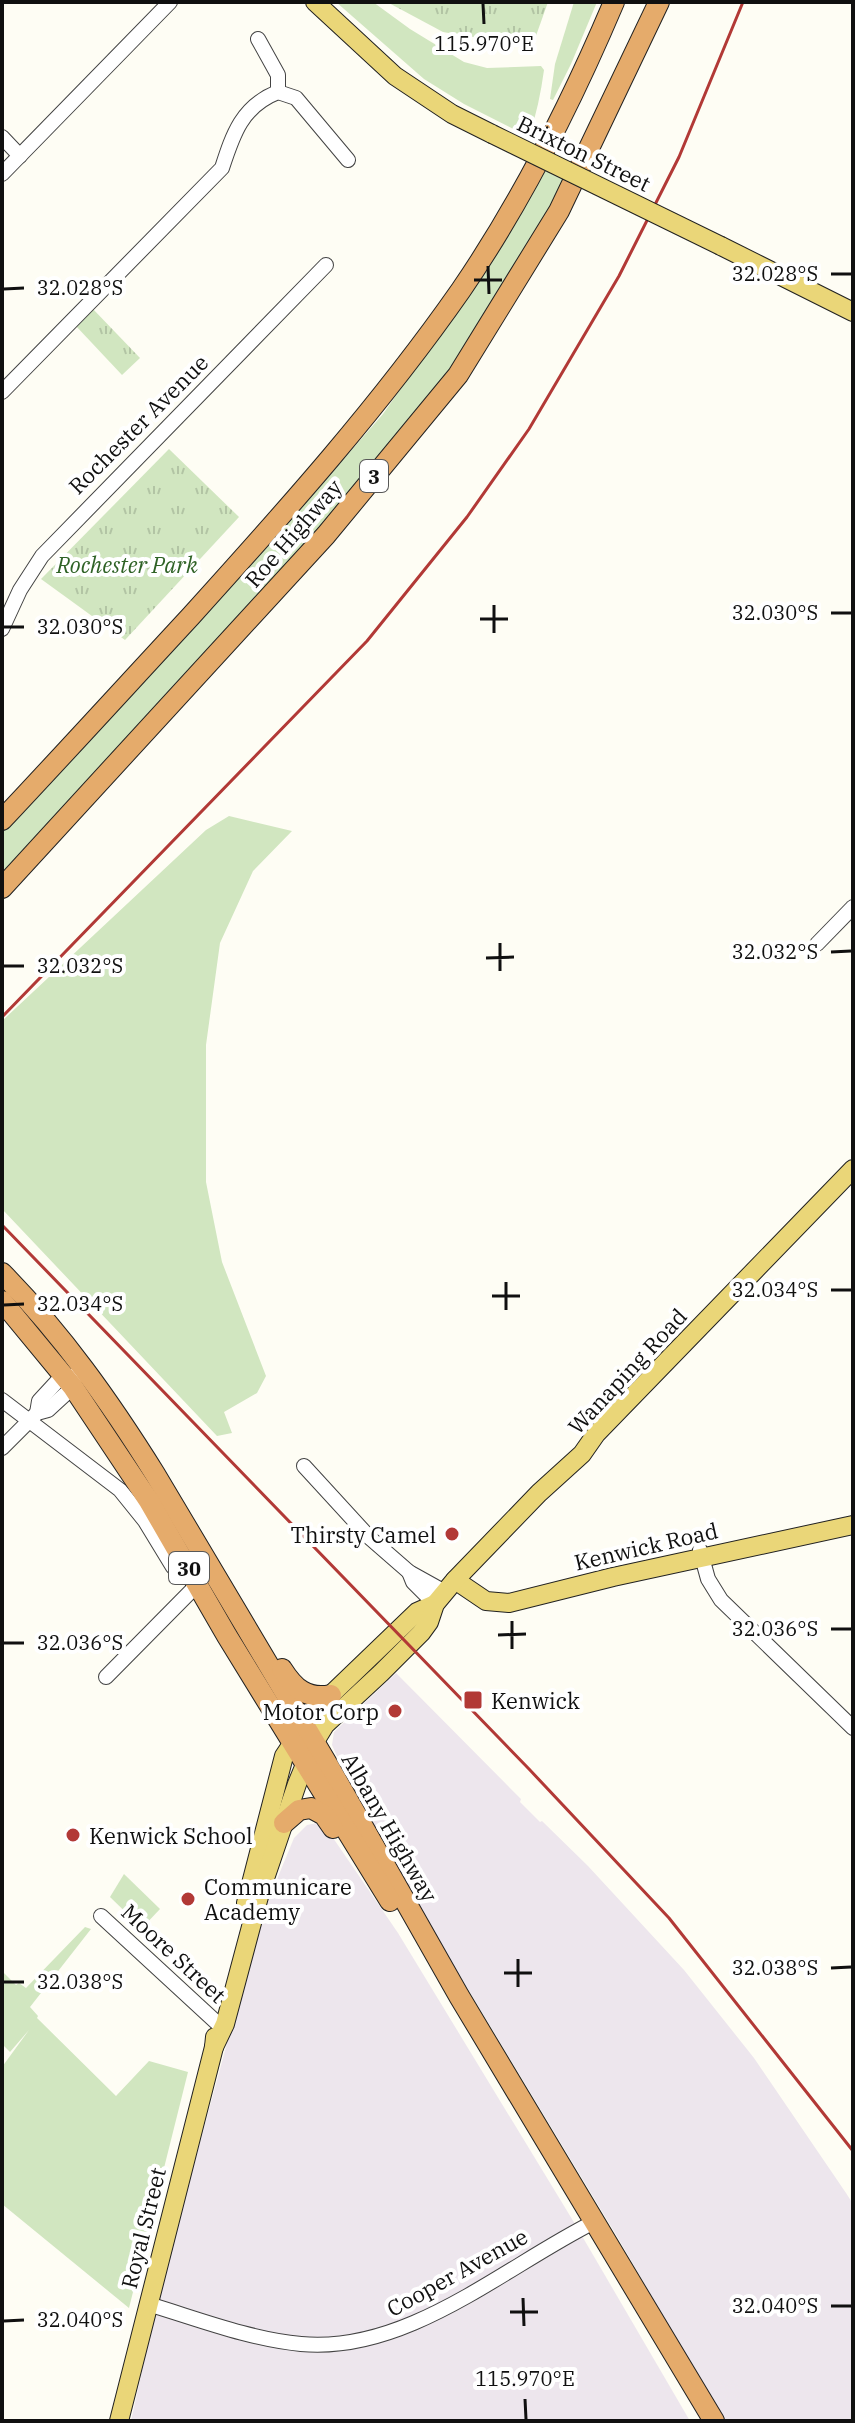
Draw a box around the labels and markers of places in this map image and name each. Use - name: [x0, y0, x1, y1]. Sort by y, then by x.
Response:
- place label: Thirsty Camel: [291, 1520, 436, 1549]
- marker: Thirsty Camel: [443, 1525, 461, 1543]
- place label: Kenwick: [491, 1686, 580, 1715]
- marker: Kenwick: [462, 1689, 484, 1711]
- place label: Motor Corp: [263, 1697, 379, 1726]
- marker: Motor Corp: [386, 1702, 404, 1720]
- place label: Kenwick School: [89, 1821, 253, 1850]
- marker: Kenwick School: [64, 1826, 82, 1844]
- place label: Communicare Academy: [204, 1872, 352, 1926]
- marker: Communicare Academy: [179, 1890, 197, 1908]

